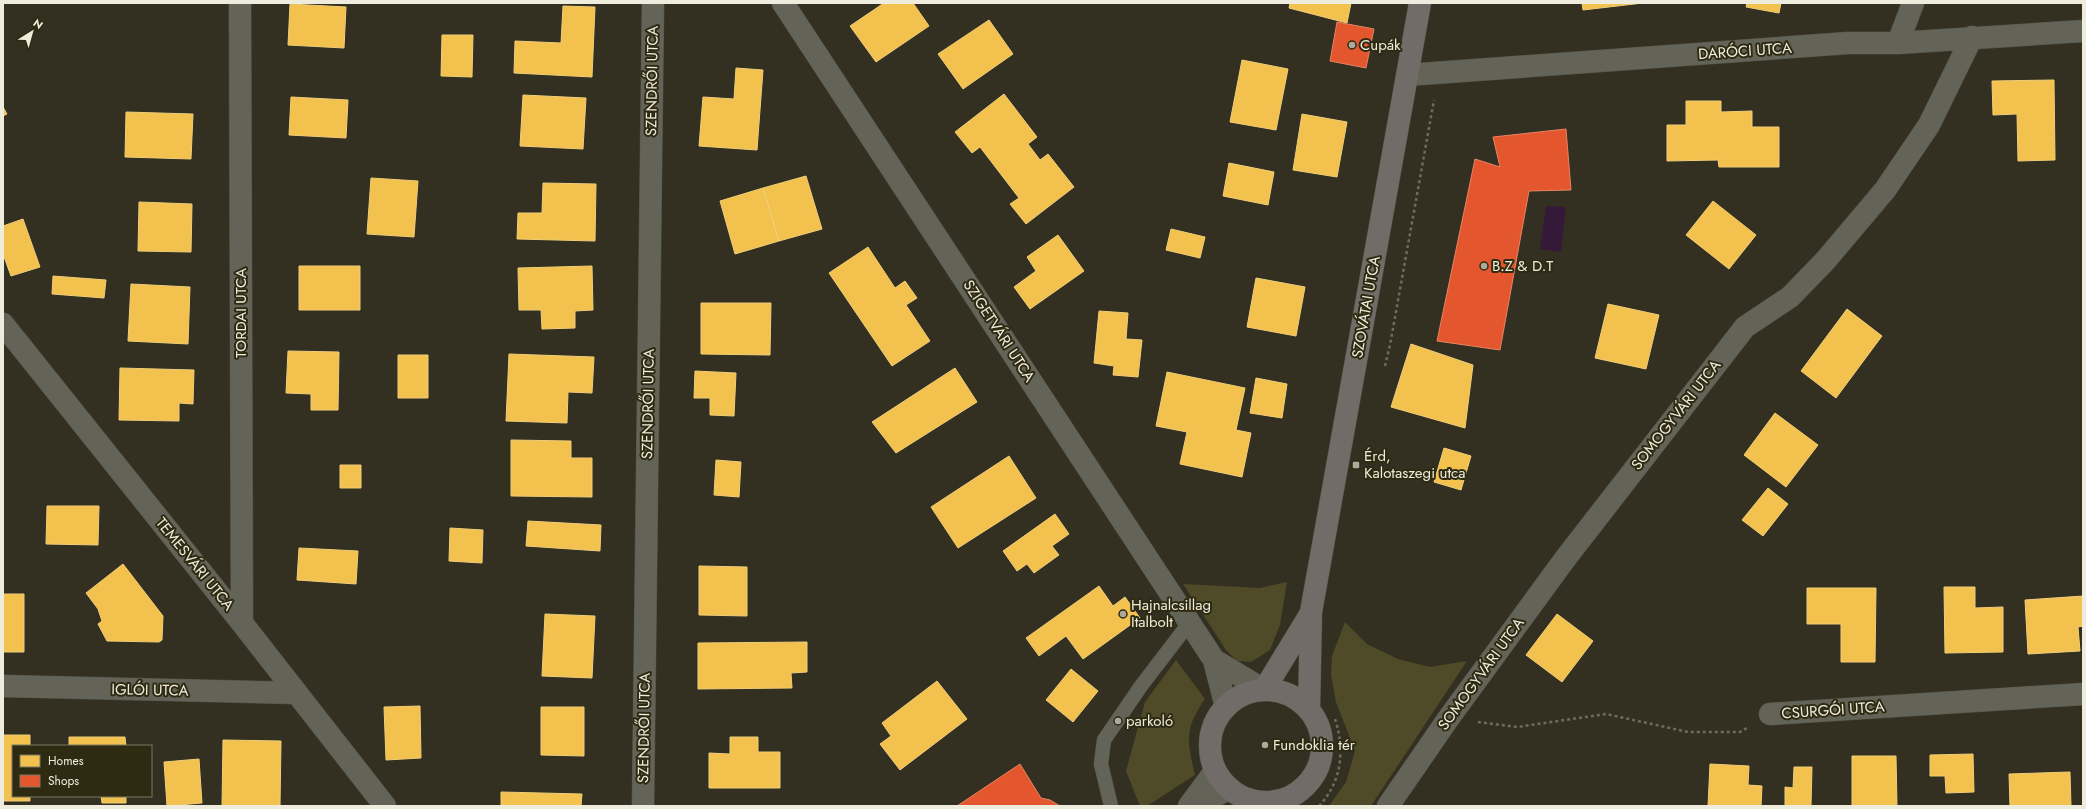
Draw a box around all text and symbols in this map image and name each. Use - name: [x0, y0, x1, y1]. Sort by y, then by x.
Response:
- north arrow: [12, 12, 52, 52]
- text: N: [30, 15, 46, 33]
- street label: SZENDRŐI UTCA: [640, 25, 664, 136]
- place label: Cupák: [1360, 34, 1401, 56]
- street label: DARÓCI UTCA: [1697, 37, 1793, 65]
- marker: Cupák: [1347, 40, 1357, 50]
- street label: SZOVÁTAI UTCA: [1346, 254, 1386, 360]
- place label: B.Z & D.T: [1492, 255, 1553, 277]
- marker: B.Z & D.T: [1479, 261, 1489, 271]
- street label: TORDAI UTCA: [230, 268, 252, 358]
- street label: SZIGETVÁRI UTCA: [958, 276, 1040, 386]
- street label: SZENDRŐI UTCA: [636, 348, 660, 459]
- street label: SOMOGYVÁRI UTCA: [1626, 355, 1726, 475]
- place label: Érd, Kalotaszegi utca: [1364, 445, 1465, 484]
- marker: Érd, Kalotaszegi utca: [1351, 460, 1361, 470]
- street label: TEMESVÁRI UTCA: [150, 513, 240, 615]
- place label: Hajnalcsillag Italbolt: [1131, 594, 1211, 633]
- marker: Hajnalcsillag Italbolt: [1118, 609, 1128, 619]
- street label: SOMOGYVÁRI UTCA: [1433, 613, 1529, 735]
- street label: SZENDRŐI UTCA: [632, 672, 656, 783]
- street label: IGLÓI UTCA: [111, 678, 189, 702]
- street label: CSURGÓI UTCA: [1781, 695, 1885, 725]
- place label: parkoló: [1126, 710, 1173, 732]
- marker: parkoló: [1113, 716, 1123, 726]
- place label: Fundoklia tér: [1273, 734, 1356, 756]
- marker: Fundoklia tér: [1260, 740, 1270, 750]
- legend: [12, 745, 152, 797]
- text: Homes: [48, 752, 84, 770]
- text: Shops: [48, 772, 79, 790]

